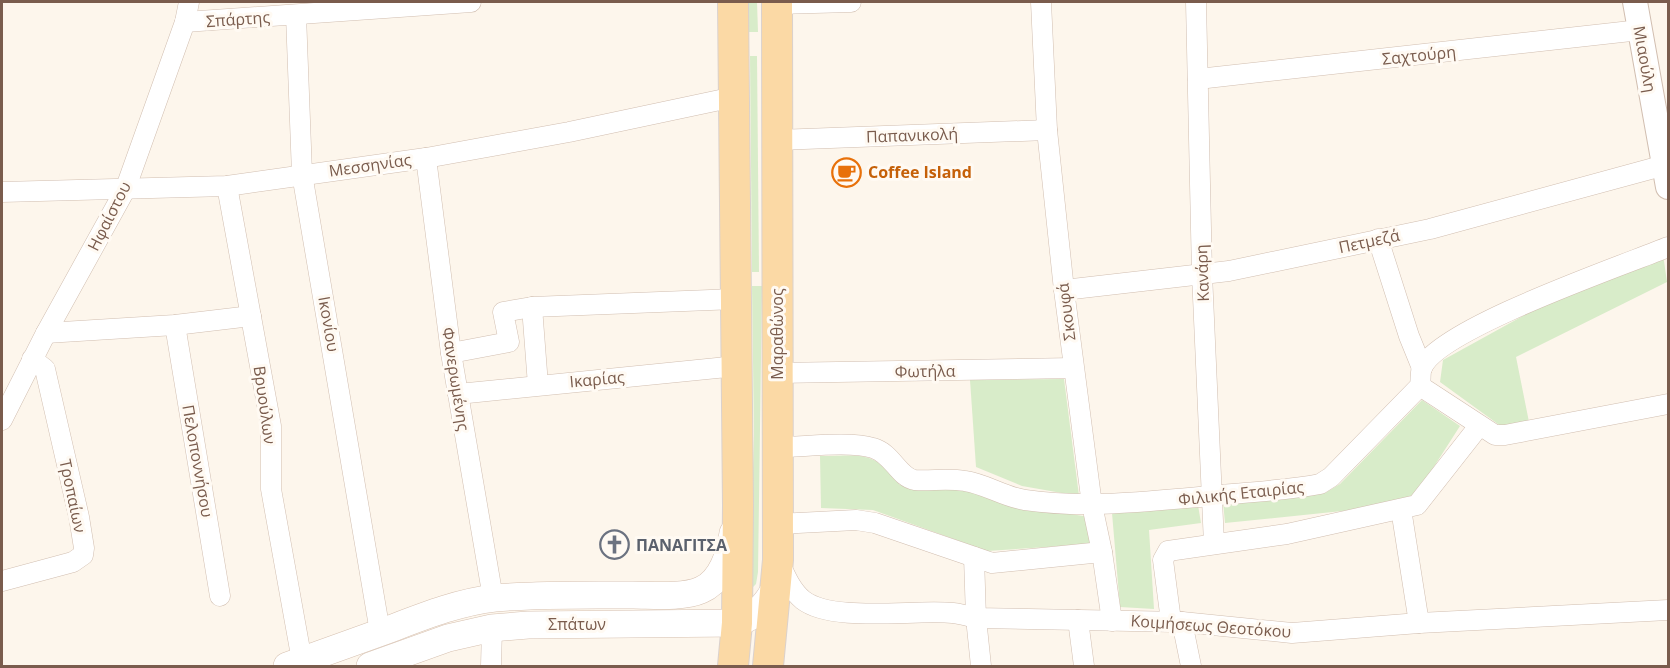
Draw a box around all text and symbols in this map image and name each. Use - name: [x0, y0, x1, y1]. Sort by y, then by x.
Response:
- street label: Σπάρτης: [205, 6, 271, 32]
- street label: Μιαούλη: [1628, 24, 1662, 94]
- street label: Σαχτούρη: [1381, 40, 1457, 70]
- street label: Παπανικολή: [866, 122, 958, 148]
- street label: Μεσσηνίας: [327, 148, 413, 182]
- cafe icon: Coffee Island: [831, 156, 863, 188]
- place label: Coffee Island: [868, 161, 972, 183]
- street label: Ηφαίστου: [82, 177, 136, 255]
- street label: Πετμεζά: [1336, 224, 1402, 258]
- street label: Κανάρη: [1190, 244, 1214, 302]
- street label: Σκουφά: [1052, 282, 1080, 342]
- street label: Μαραθώνος: [766, 288, 788, 380]
- street label: Ικονίου: [313, 295, 345, 353]
- street label: Φανερωμένης: [437, 326, 475, 433]
- street label: Φωτήλα: [894, 359, 956, 383]
- street label: Βρυούλων: [249, 365, 281, 446]
- street label: Ικαρίας: [569, 366, 626, 392]
- street label: Πελοποννήσου: [177, 403, 219, 519]
- street label: Τροπαίων: [54, 457, 92, 535]
- street label: Φιλικής Εταιρίας: [1177, 475, 1305, 511]
- church icon: ΠΑΝΑΓΙΤΣΑ: [599, 529, 631, 561]
- place label: ΠΑΝΑΓΙΤΣΑ: [636, 534, 728, 556]
- street label: Κοιμήσεως Θεοτόκου: [1130, 609, 1292, 643]
- street label: Σπάτων: [548, 613, 606, 635]

